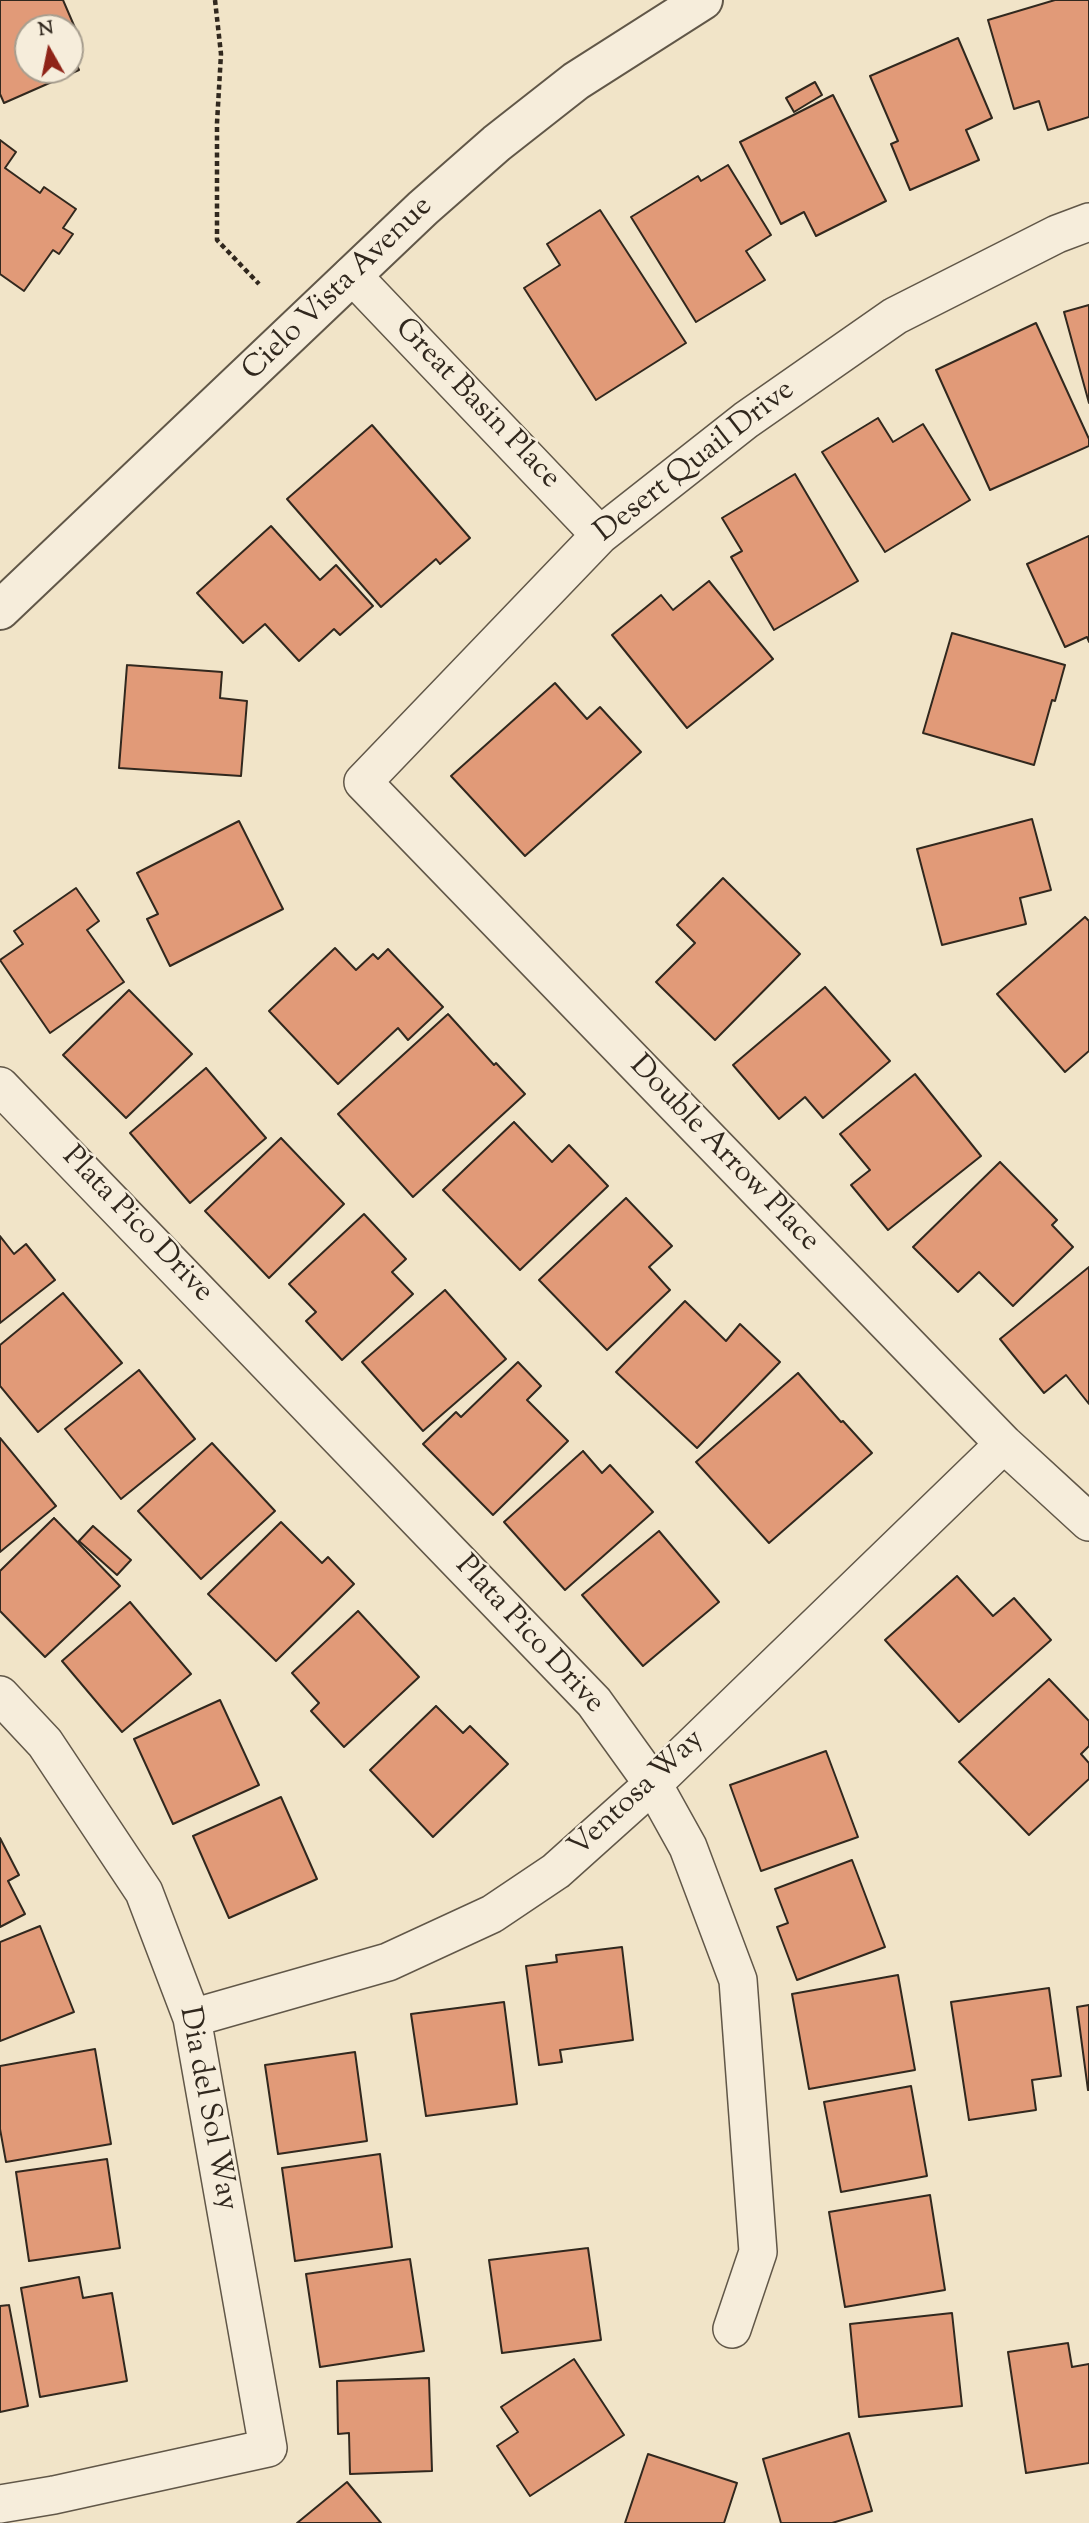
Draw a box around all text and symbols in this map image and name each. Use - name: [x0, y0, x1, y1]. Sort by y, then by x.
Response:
- north arrow: [14, 14, 84, 84]
- text: N: [36, 15, 56, 44]
- street label: Cielo Vista Avenue: [236, 190, 442, 390]
- street label: Great Basin Place: [385, 312, 567, 498]
- street label: Desert Quail Drive: [589, 374, 803, 552]
- street label: Double Arrow Place: [620, 1049, 826, 1261]
- street label: Plata Pico Drive: [53, 1141, 219, 1311]
- street label: Plata Pico Drive: [446, 1550, 610, 1722]
- street label: Ventosa Way: [563, 1723, 713, 1867]
- street label: Dia del Sol Way: [169, 2004, 243, 2214]

